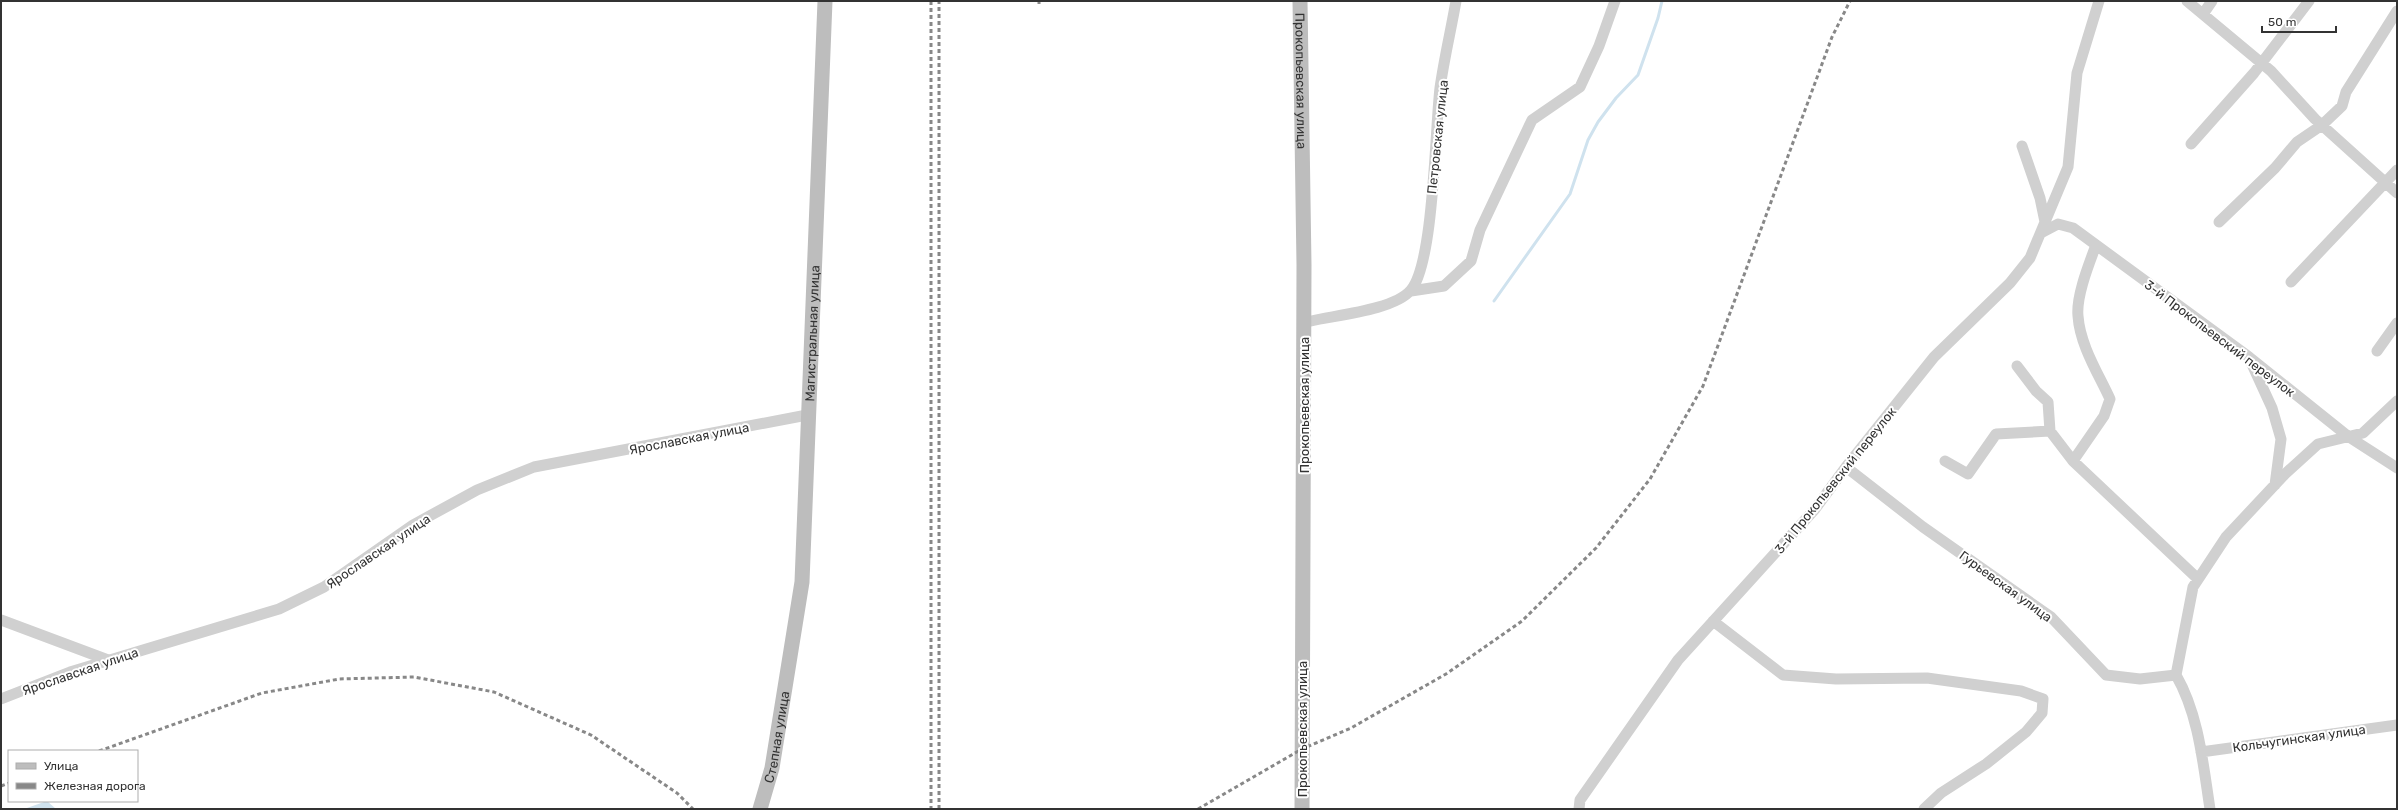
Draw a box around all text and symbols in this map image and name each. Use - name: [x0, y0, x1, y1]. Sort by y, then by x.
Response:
- scale bar: [2262, 8, 2336, 34]
- street label: Прокопьевская улица: [1292, 13, 1309, 149]
- text: 50 m: [2268, 15, 2296, 29]
- street label: Петровская улица: [1424, 79, 1451, 195]
- street label: Магистральная улица: [802, 265, 823, 402]
- street label: 3-й Прокопьевский переулок: [2142, 277, 2298, 400]
- street label: Прокопьевская улица: [1297, 337, 1312, 473]
- street label: 3-й Прокопьевский переулок: [1772, 404, 1899, 557]
- street label: Ярославская улица: [628, 419, 750, 457]
- street label: Ярославская улица: [324, 511, 433, 592]
- street label: Гурьевская улица: [1957, 548, 2055, 625]
- street label: Ярославская улица: [20, 645, 140, 698]
- street label: Прокопьевская улица: [1295, 661, 1310, 797]
- street label: Степная улица: [761, 690, 792, 785]
- street label: Кольчугинская улица: [2232, 722, 2366, 755]
- legend: [8, 750, 138, 802]
- text: Улица: [44, 759, 78, 773]
- text: Железная дорога: [44, 779, 146, 793]

